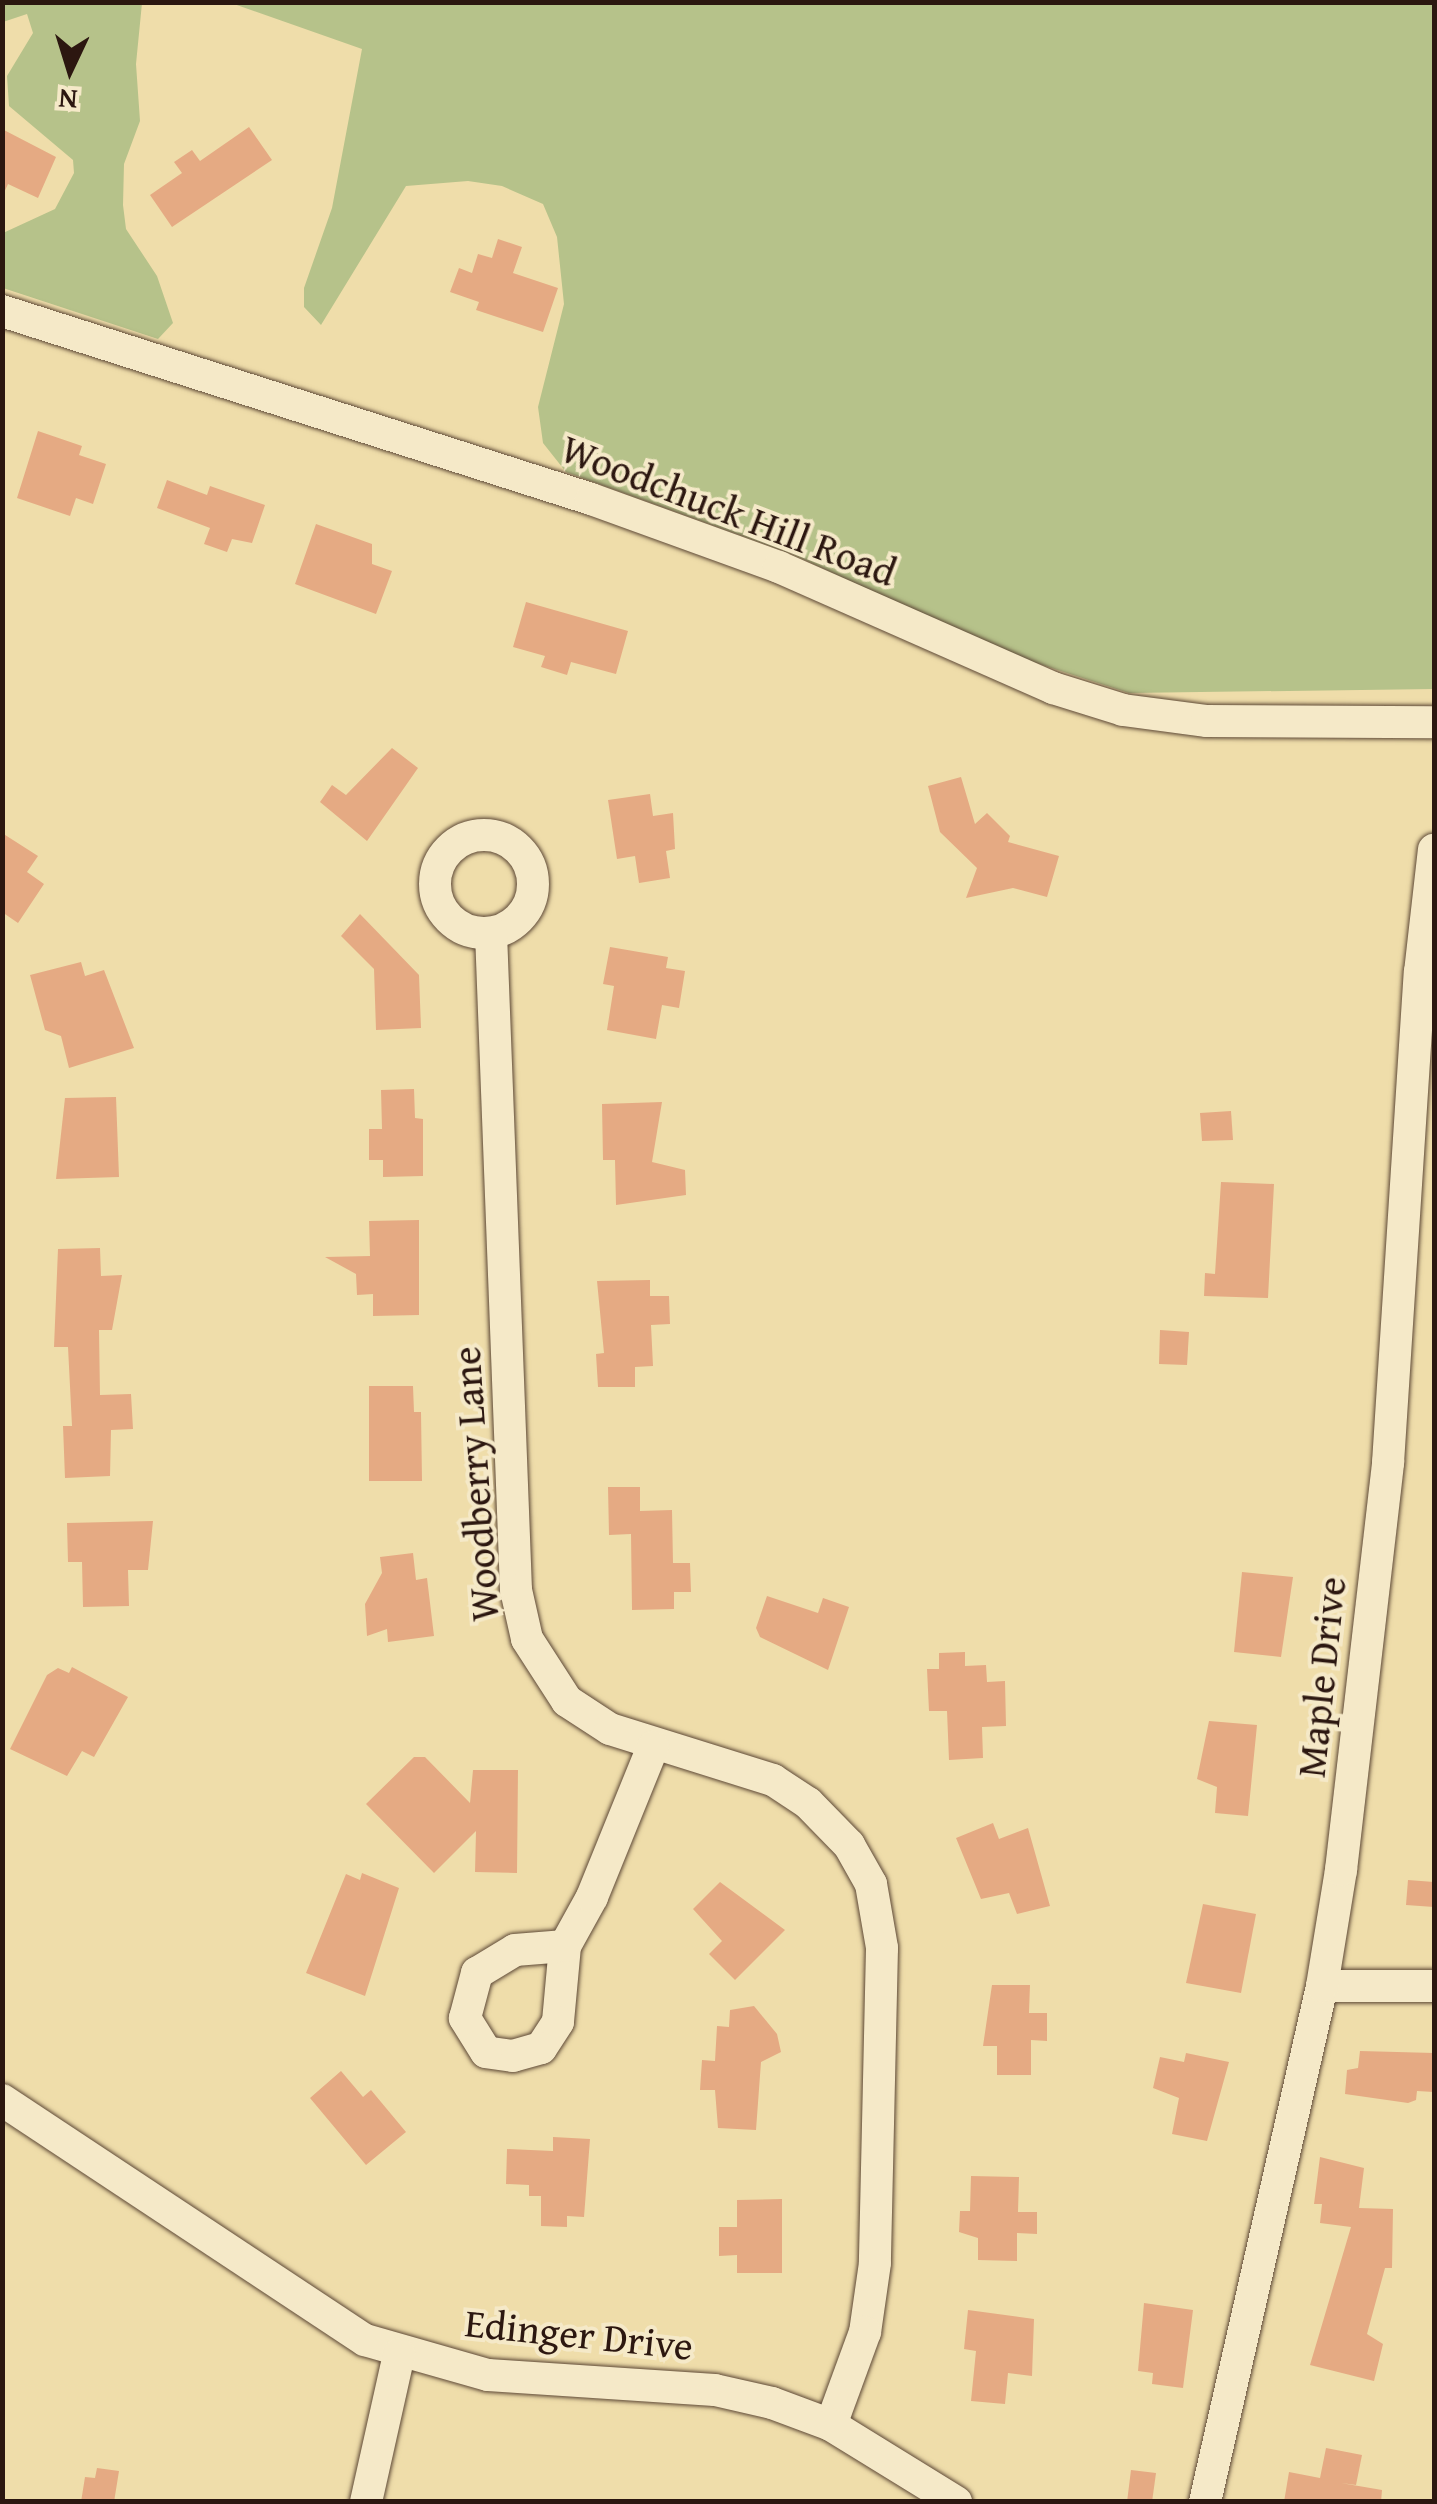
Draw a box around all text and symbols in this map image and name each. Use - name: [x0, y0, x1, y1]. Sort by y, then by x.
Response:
- north arrow: [20, 20, 120, 120]
- text: N: [57, 79, 79, 122]
- street label: Woodchuck Hill Road: [555, 424, 903, 596]
- street label: Woodberry Lane: [441, 1345, 509, 1623]
- street label: Maple Drive: [1287, 1574, 1355, 1780]
- street label: Edinger Drive: [463, 2298, 695, 2370]

